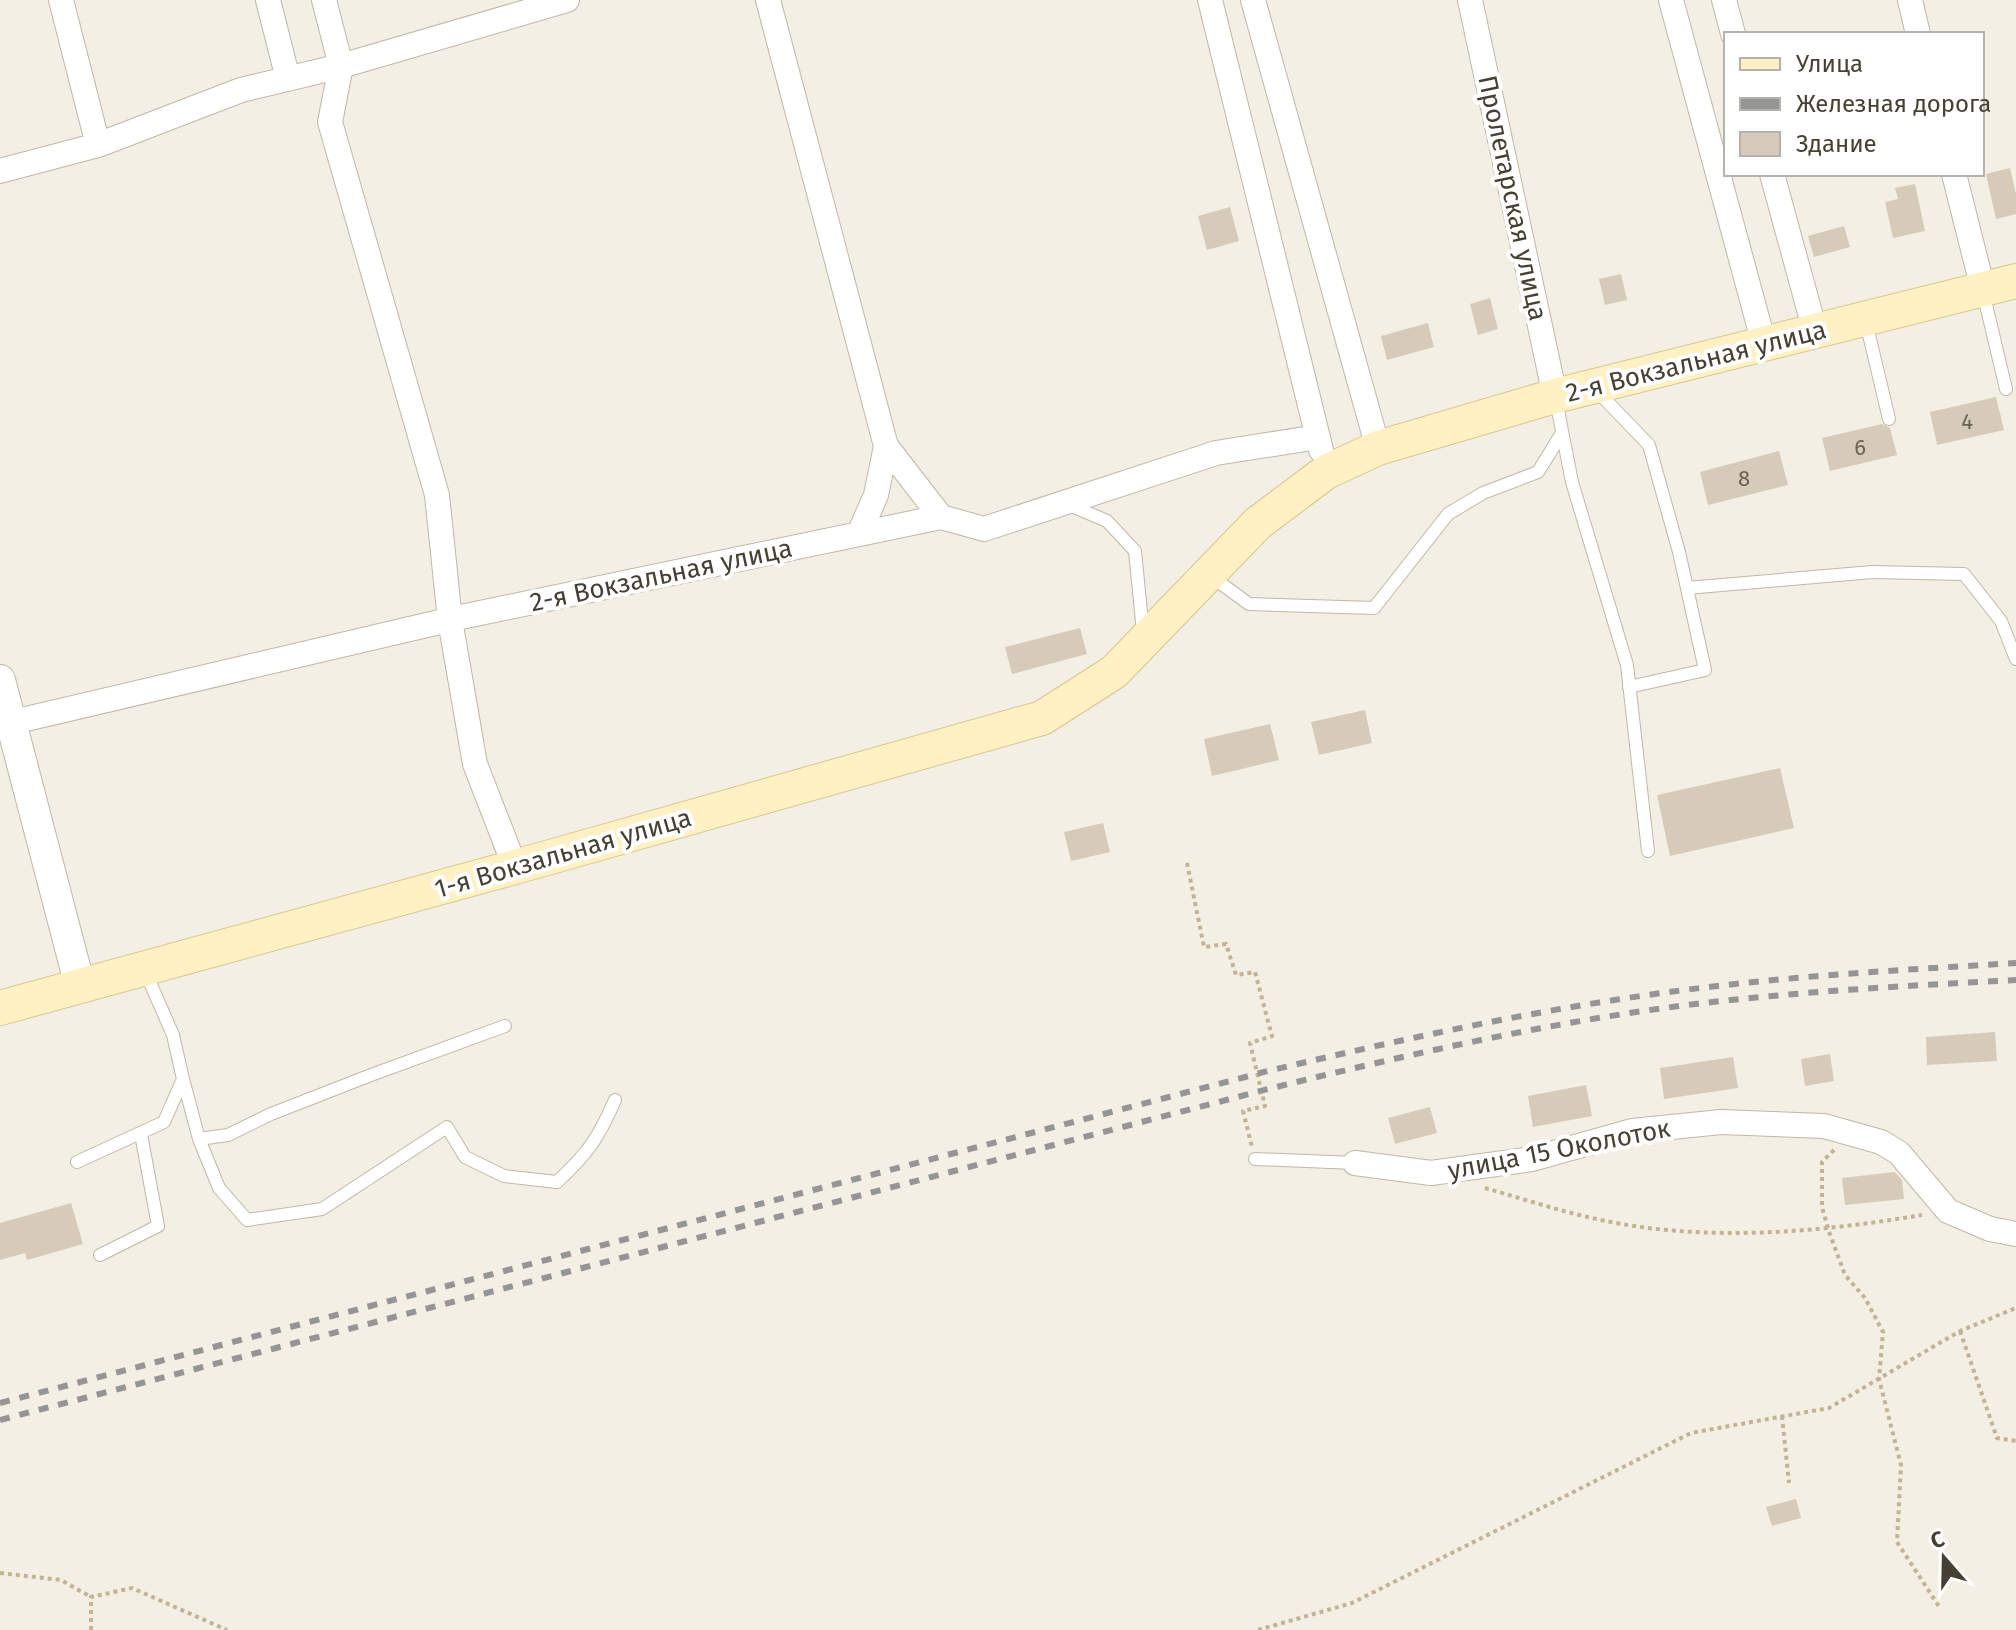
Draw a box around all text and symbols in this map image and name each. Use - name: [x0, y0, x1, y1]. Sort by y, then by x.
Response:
- legend: [1724, 32, 1984, 176]
- text: Улица: [1796, 50, 1863, 78]
- street label: Пролетарская улица: [1471, 73, 1554, 324]
- text: Железная дорога: [1796, 90, 1991, 118]
- text: Здание: [1796, 130, 1877, 158]
- street label: 2-я Вокзальная улица: [1563, 314, 1829, 409]
- house number: 4: [1961, 408, 1973, 435]
- house number: 6: [1854, 434, 1866, 461]
- house number: 8: [1738, 465, 1750, 492]
- street label: 2-я Вокзальная улица: [527, 533, 795, 618]
- street label: 1-я Вокзальная улица: [431, 802, 695, 905]
- street label: улица 15 Околоток: [1445, 1113, 1673, 1186]
- north arrow: [1904, 1518, 1984, 1598]
- text: С: [1927, 1525, 1948, 1555]

